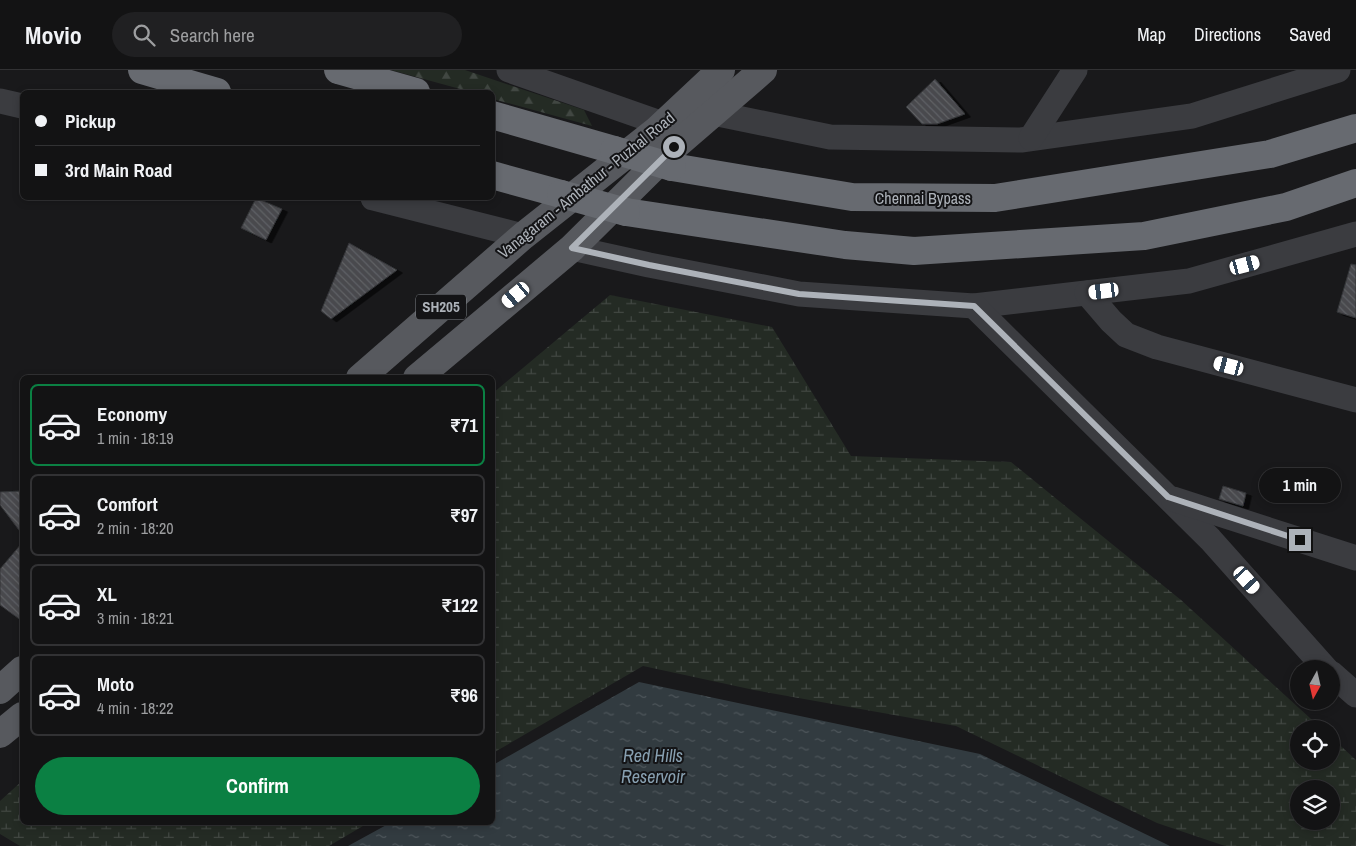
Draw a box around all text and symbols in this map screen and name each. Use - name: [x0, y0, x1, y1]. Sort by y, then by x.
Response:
- search box: [112, 12, 462, 57]
- text: Movio: [25, 19, 82, 51]
- icon: search: [130, 21, 158, 49]
- text: Search here: [170, 22, 255, 48]
- text: Map: [1137, 22, 1166, 47]
- text: Directions: [1194, 22, 1261, 47]
- text: Saved: [1289, 22, 1331, 47]
- street label: Vanagaram - Ambathur - Puzhal Road: [493, 107, 679, 263]
- text: Pickup: [65, 108, 116, 134]
- route start: [663, 136, 685, 158]
- text: 3rd Main Road: [65, 157, 172, 183]
- street label: Chennai Bypass: [875, 187, 971, 209]
- car: [1228, 254, 1261, 276]
- car: [499, 280, 532, 310]
- car: [1088, 282, 1119, 300]
- road number: SH205: [416, 294, 466, 320]
- car: [1212, 355, 1245, 377]
- text: Economy: [97, 401, 167, 427]
- icon: car: [37, 403, 82, 448]
- text: ₹71: [450, 412, 478, 438]
- text: 1 min · 18:19: [97, 427, 174, 449]
- callout: 1 min: [1259, 468, 1341, 502]
- text: 1 min: [1283, 474, 1317, 496]
- text: Comfort: [97, 491, 158, 517]
- icon: car: [37, 493, 82, 538]
- text: ₹97: [450, 502, 478, 528]
- text: 2 min · 18:20: [97, 517, 174, 539]
- route end: [1289, 529, 1311, 551]
- car: [1231, 564, 1262, 596]
- text: XL: [97, 581, 117, 607]
- icon: car: [37, 583, 82, 628]
- text: ₹122: [441, 592, 478, 618]
- text: 3 min · 18:21: [97, 607, 174, 629]
- north arrow: [1290, 660, 1340, 710]
- map controls: [1290, 660, 1340, 830]
- text: Moto: [97, 671, 134, 697]
- icon: car: [37, 673, 82, 718]
- text: ₹96: [450, 682, 478, 708]
- text: 4 min · 18:22: [97, 697, 174, 719]
- button: locate: [1290, 720, 1340, 770]
- water label: Red Hills Reservoir: [621, 743, 686, 789]
- button: Confirm: [35, 757, 480, 815]
- button: layers: [1290, 780, 1340, 830]

